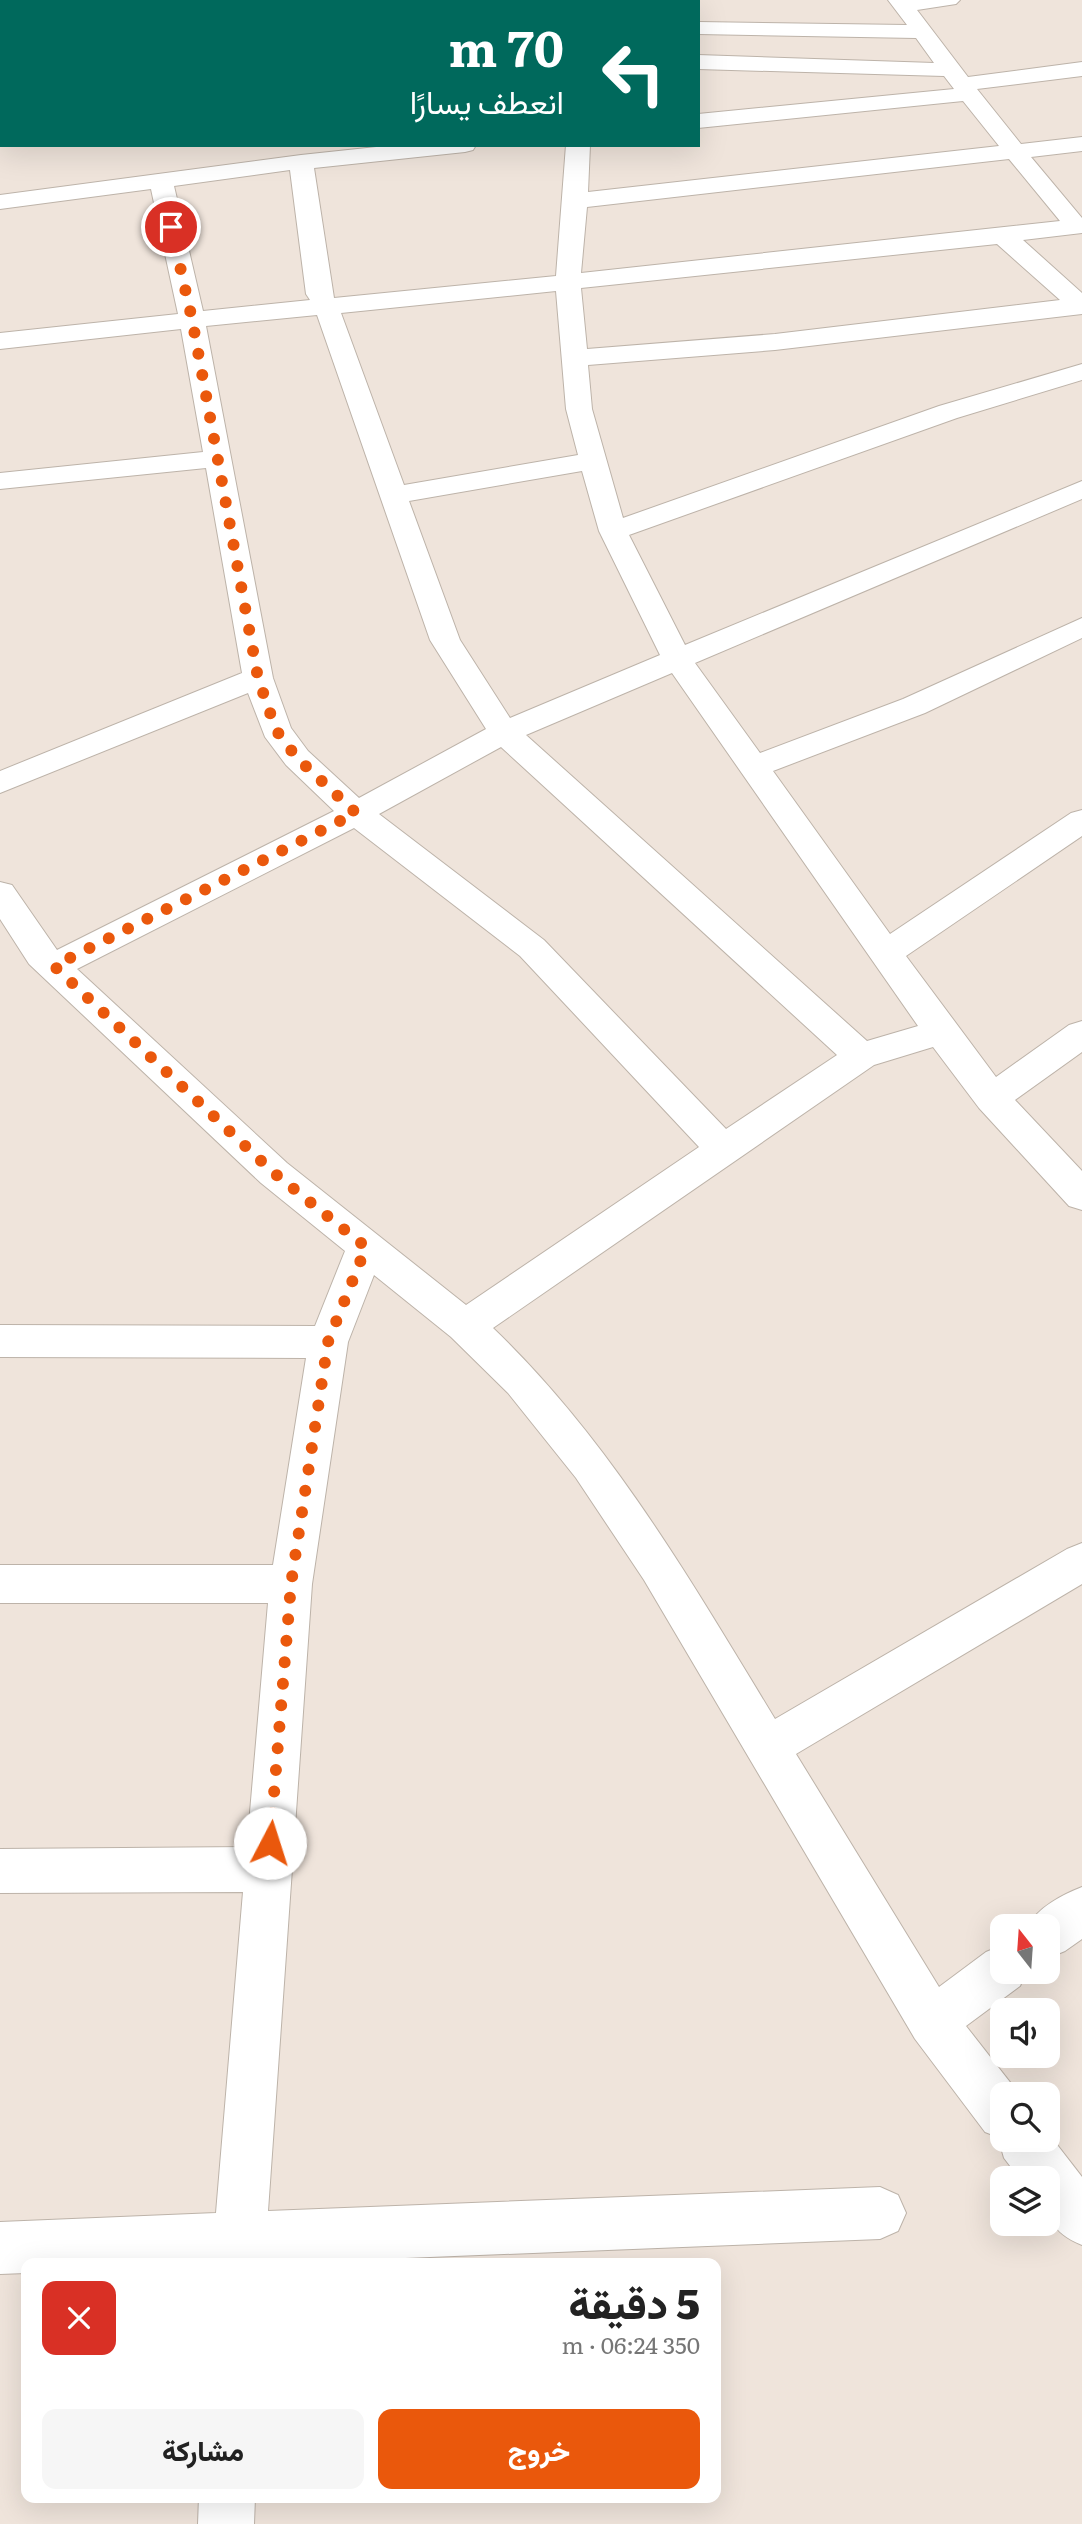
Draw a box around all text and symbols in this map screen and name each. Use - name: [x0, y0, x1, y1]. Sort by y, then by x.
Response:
- text: 70 m: [449, 9, 564, 82]
- icon: left: [588, 28, 679, 119]
- text: انعطف يسارًا: [410, 76, 564, 124]
- pin: [141, 197, 201, 257]
- icon: arrive: [152, 208, 190, 246]
- position arrow: [233, 1806, 307, 1880]
- north arrow: [990, 1914, 1060, 1984]
- map controls: [990, 1914, 1060, 2236]
- button: sound: [990, 1998, 1060, 2068]
- button: search: [990, 2082, 1060, 2152]
- button: layers: [990, 2166, 1060, 2236]
- text: 5 دقيقة: [568, 2270, 700, 2332]
- button: close: [42, 2281, 116, 2355]
- text: 350 m · 06:24: [561, 2327, 700, 2361]
- button: مشاركة: [42, 2409, 364, 2489]
- button: خروج: [378, 2409, 700, 2489]

